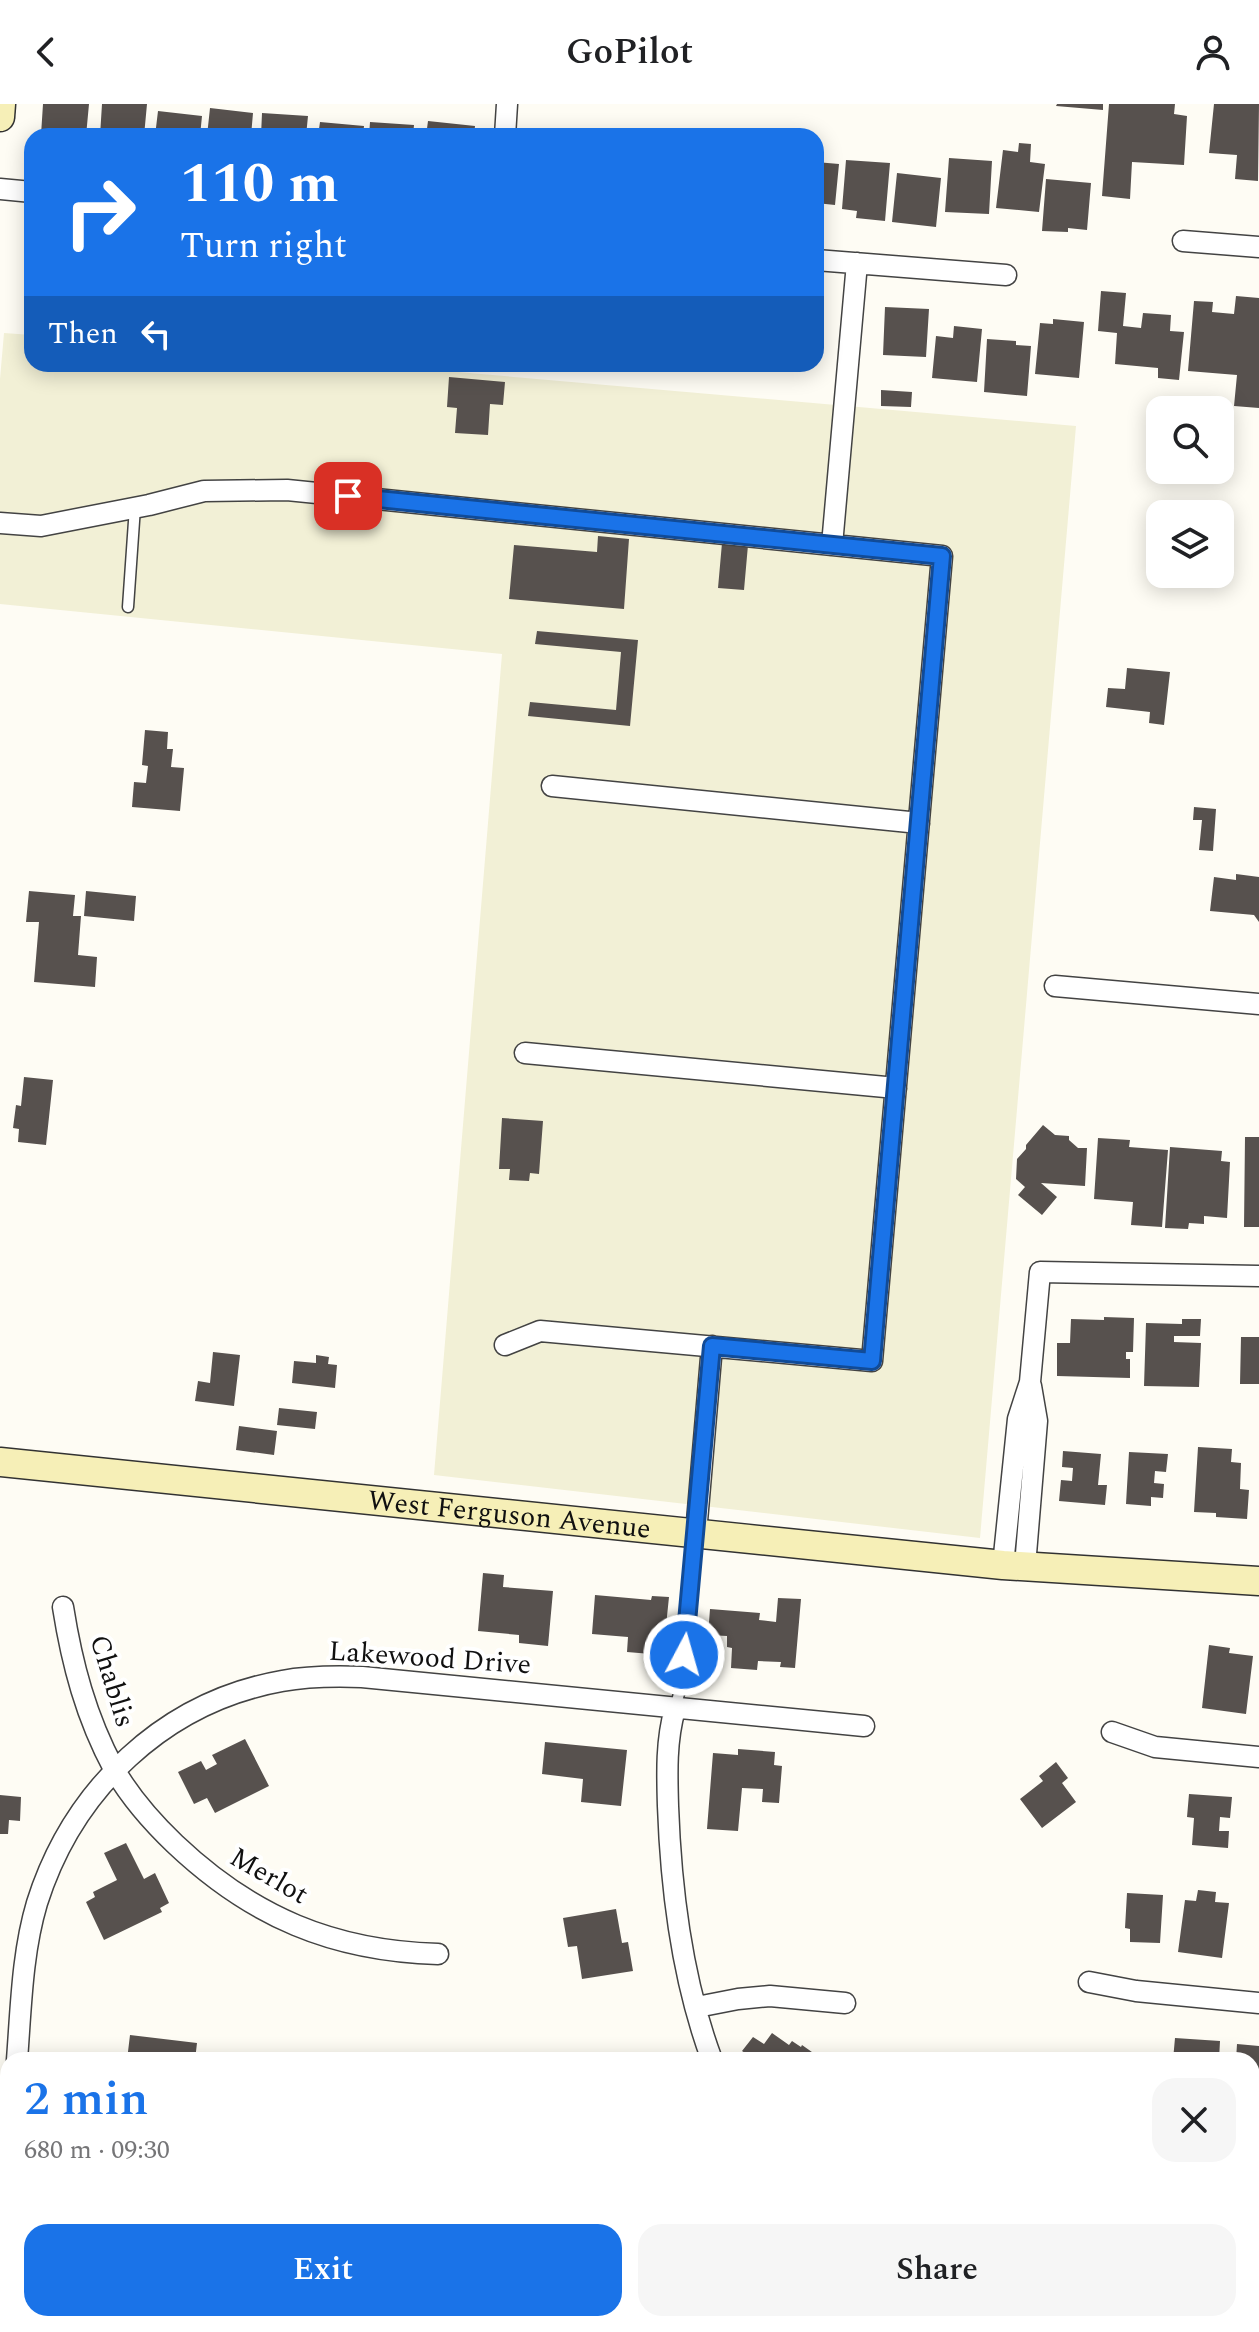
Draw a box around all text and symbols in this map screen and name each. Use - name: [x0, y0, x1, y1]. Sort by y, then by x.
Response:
- text: GoPilot: [566, 25, 693, 80]
- icon: back: [24, 30, 68, 74]
- icon: person: [1191, 30, 1235, 74]
- text: 110 m: [180, 142, 339, 227]
- icon: right: [48, 160, 152, 264]
- text: Turn right: [180, 219, 347, 274]
- text: Then: [48, 311, 118, 357]
- icon: left: [134, 312, 178, 356]
- map controls: [1146, 396, 1234, 588]
- button: search: [1146, 396, 1234, 484]
- pin: [314, 462, 382, 530]
- icon: arrive: [326, 474, 370, 518]
- button: layers: [1146, 500, 1234, 588]
- street label: West Ferguson Avenue: [366, 1478, 653, 1550]
- position arrow: [642, 1613, 726, 1697]
- street label: Chablis: [78, 1629, 146, 1733]
- street label: Lakewood Drive: [327, 1629, 533, 1687]
- street label: Merlot: [222, 1836, 317, 1916]
- text: 2 min: [24, 2063, 149, 2136]
- button: close: [1152, 2078, 1236, 2162]
- text: 680 m · 09:30: [24, 2130, 170, 2170]
- button: Exit: [24, 2224, 622, 2316]
- button: Share: [638, 2224, 1236, 2316]

